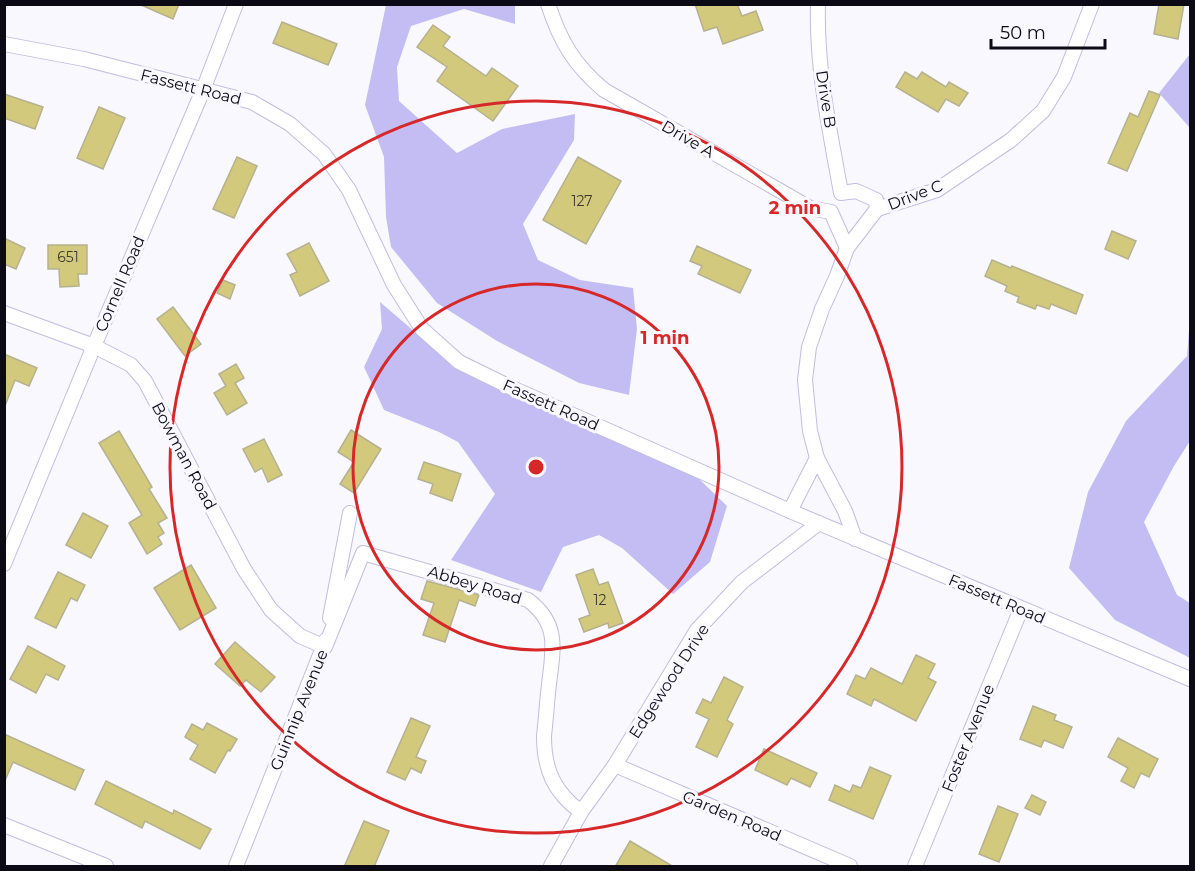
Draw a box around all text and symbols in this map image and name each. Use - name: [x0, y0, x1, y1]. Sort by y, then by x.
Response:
- scale bar: [991, 12, 1105, 50]
- text: 50 m: [1000, 22, 1046, 44]
- street label: Fassett Road: [139, 65, 243, 109]
- street label: Drive B: [812, 69, 840, 129]
- street label: Drive A: [658, 116, 718, 162]
- street label: Drive C: [885, 176, 945, 214]
- house number: 127: [571, 192, 593, 210]
- text: 2 min: [769, 197, 821, 219]
- street label: Cornell Road: [91, 233, 149, 335]
- house number: 651: [57, 248, 79, 266]
- text: 1 min: [641, 327, 689, 349]
- street label: Fassett Road: [500, 375, 602, 435]
- street label: Bowman Road: [148, 399, 220, 513]
- centre of rings: [526, 457, 546, 477]
- street label: Abbey Road: [426, 562, 524, 608]
- street label: Fassett Road: [946, 570, 1048, 628]
- house number: 12: [593, 591, 607, 609]
- street label: Edgewood Drive: [625, 620, 713, 742]
- street label: Guinnip Avenue: [266, 647, 332, 773]
- street label: Foster Avenue: [938, 681, 998, 795]
- street label: Garden Road: [680, 787, 784, 845]

